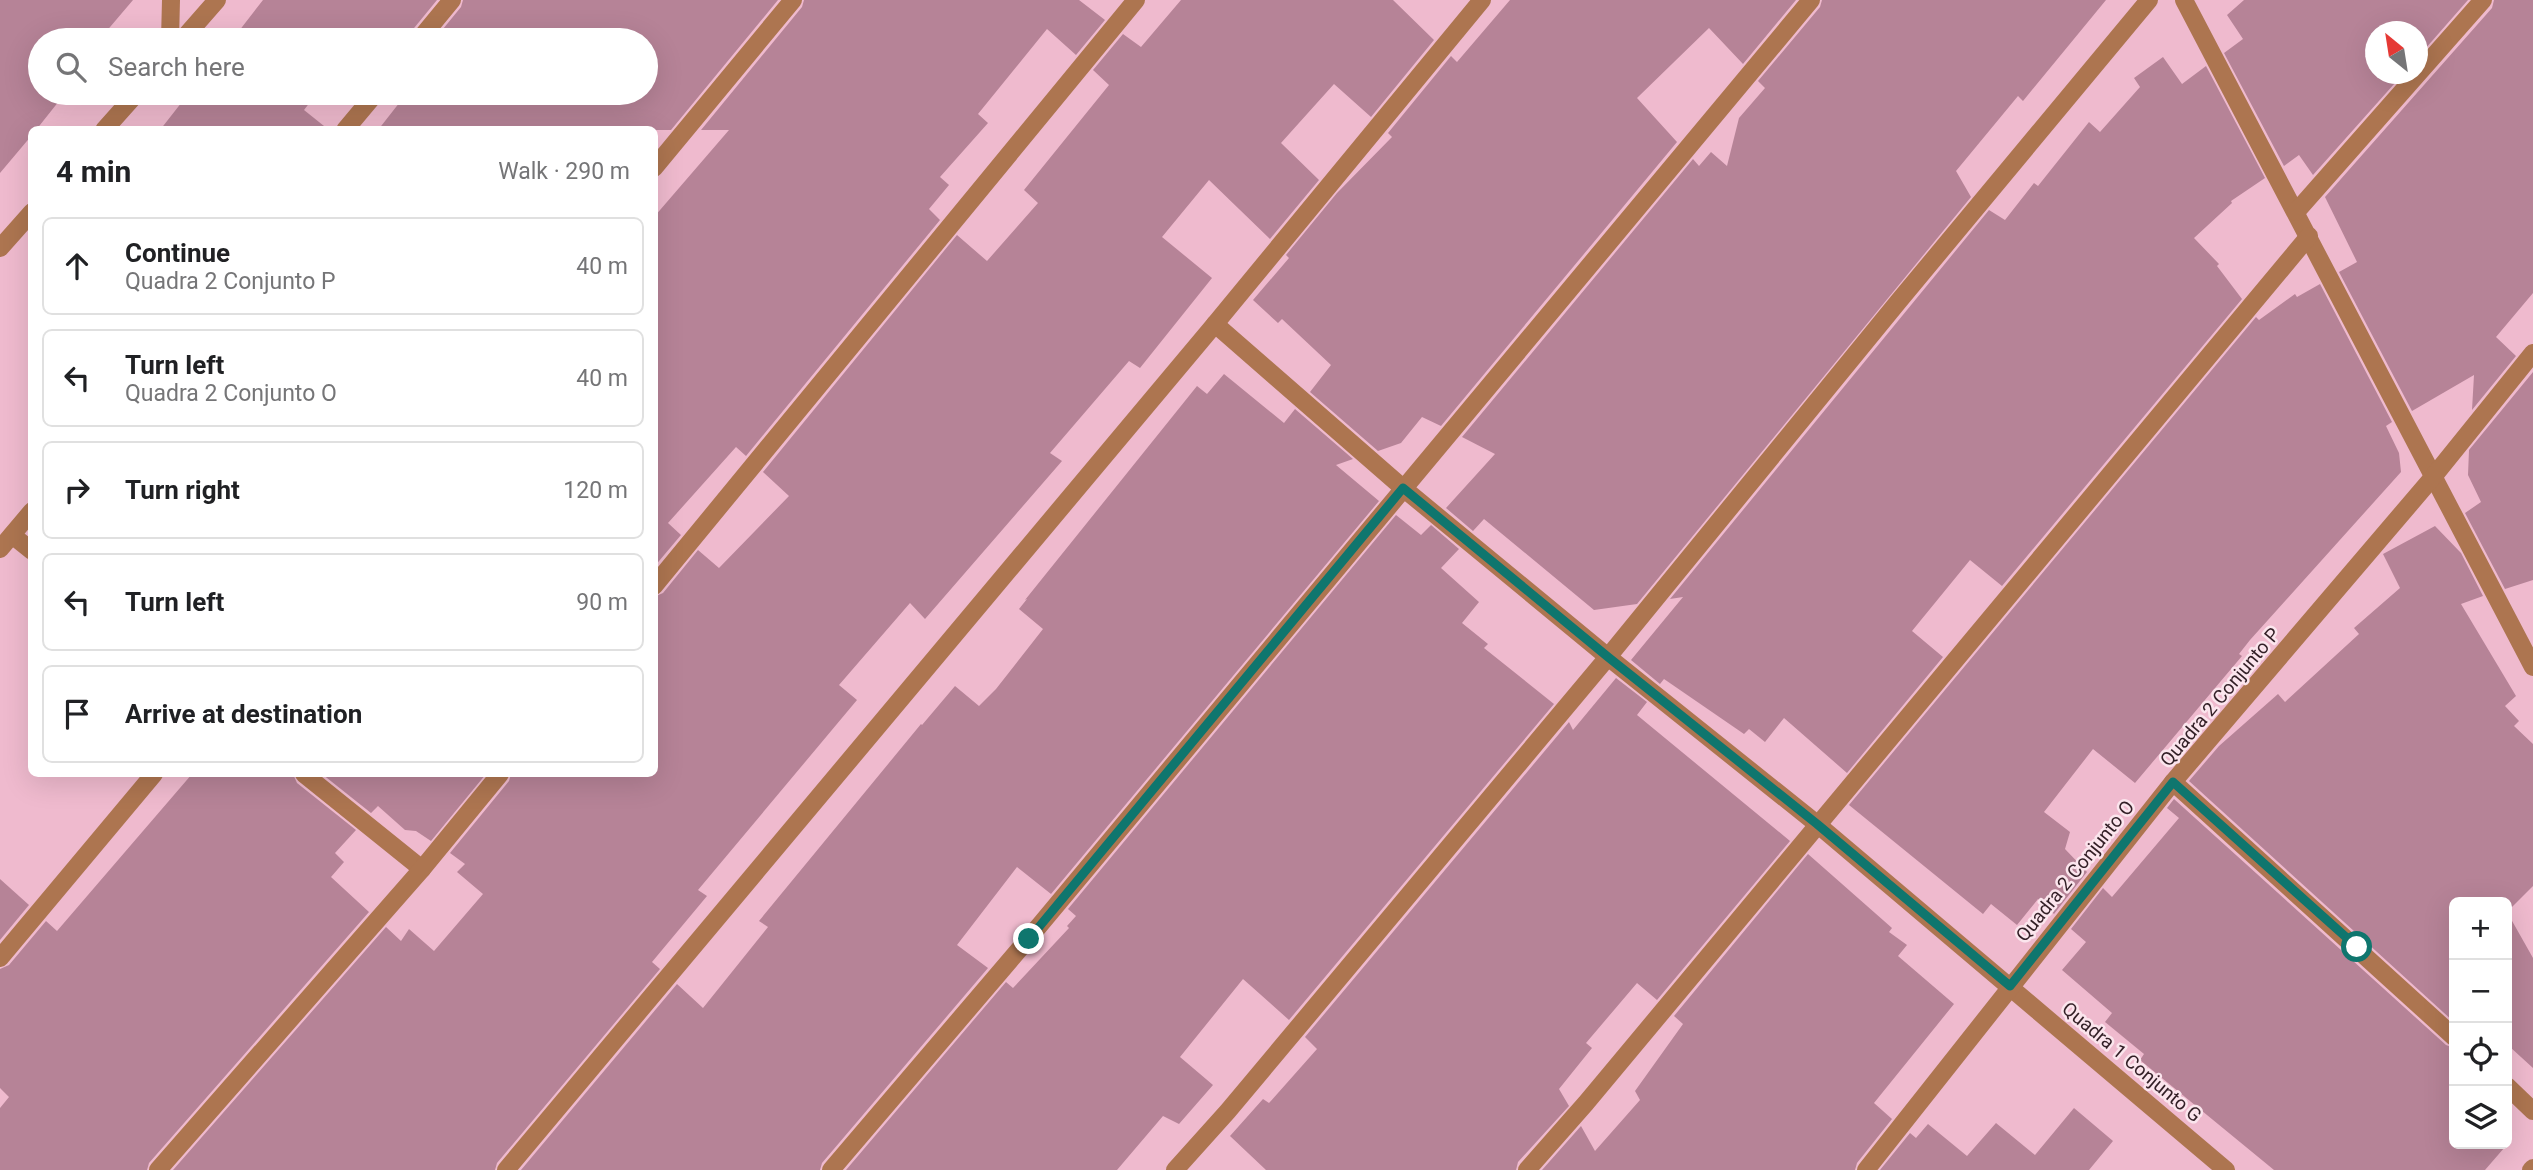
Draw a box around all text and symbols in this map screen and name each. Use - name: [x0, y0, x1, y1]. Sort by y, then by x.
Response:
- north arrow: [2365, 21, 2428, 84]
- search box: [28, 28, 658, 105]
- icon: search: [52, 48, 90, 86]
- text: Search here: [108, 52, 245, 82]
- text: 4 min: [56, 154, 131, 189]
- text: Walk · 290 m: [498, 158, 630, 185]
- text: Continue: [125, 238, 230, 268]
- icon: ahead: [58, 247, 96, 285]
- text: 40 m: [576, 253, 628, 280]
- text: Quadra 2 Conjunto P: [125, 268, 335, 295]
- text: Turn left: [125, 350, 224, 380]
- icon: left: [58, 359, 96, 397]
- text: 40 m: [576, 365, 628, 392]
- text: Quadra 2 Conjunto O: [125, 380, 337, 407]
- icon: right: [58, 471, 96, 509]
- text: Turn right: [125, 475, 240, 505]
- text: 120 m: [563, 477, 628, 504]
- icon: left: [58, 583, 96, 621]
- text: Turn left: [125, 587, 224, 617]
- text: 90 m: [576, 589, 628, 616]
- street label: Quadra 2 Conjunto P: [2155, 623, 2285, 771]
- icon: arrive: [58, 695, 96, 733]
- text: Arrive at destination: [125, 699, 362, 729]
- street label: Quadra 2 Conjunto O: [2011, 796, 2139, 946]
- map controls: [2449, 897, 2512, 1149]
- button: +: [2449, 897, 2512, 960]
- route end: [1013, 923, 1044, 954]
- route start: [2341, 931, 2372, 962]
- button: −: [2449, 960, 2512, 1023]
- street label: Quadra 1 Conjunto G: [2058, 997, 2206, 1127]
- button: locate: [2449, 1023, 2512, 1086]
- button: layers: [2449, 1086, 2512, 1149]

